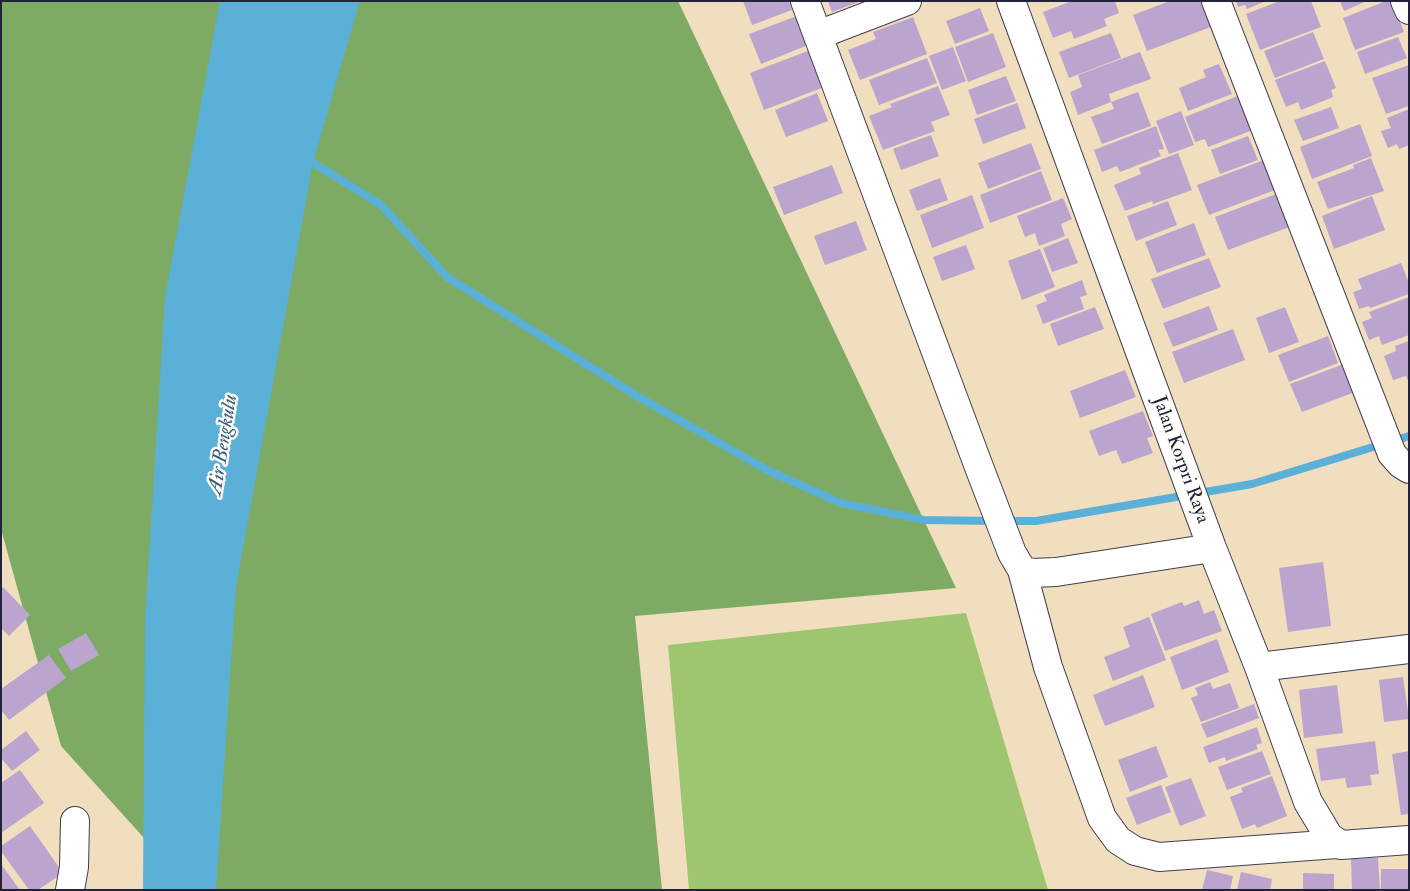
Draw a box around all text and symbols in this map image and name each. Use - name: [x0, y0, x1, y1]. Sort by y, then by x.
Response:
- water label: Air Bengkulu: [204, 393, 244, 497]
- street label: Jalan Korpri Raya: [1146, 393, 1214, 527]

